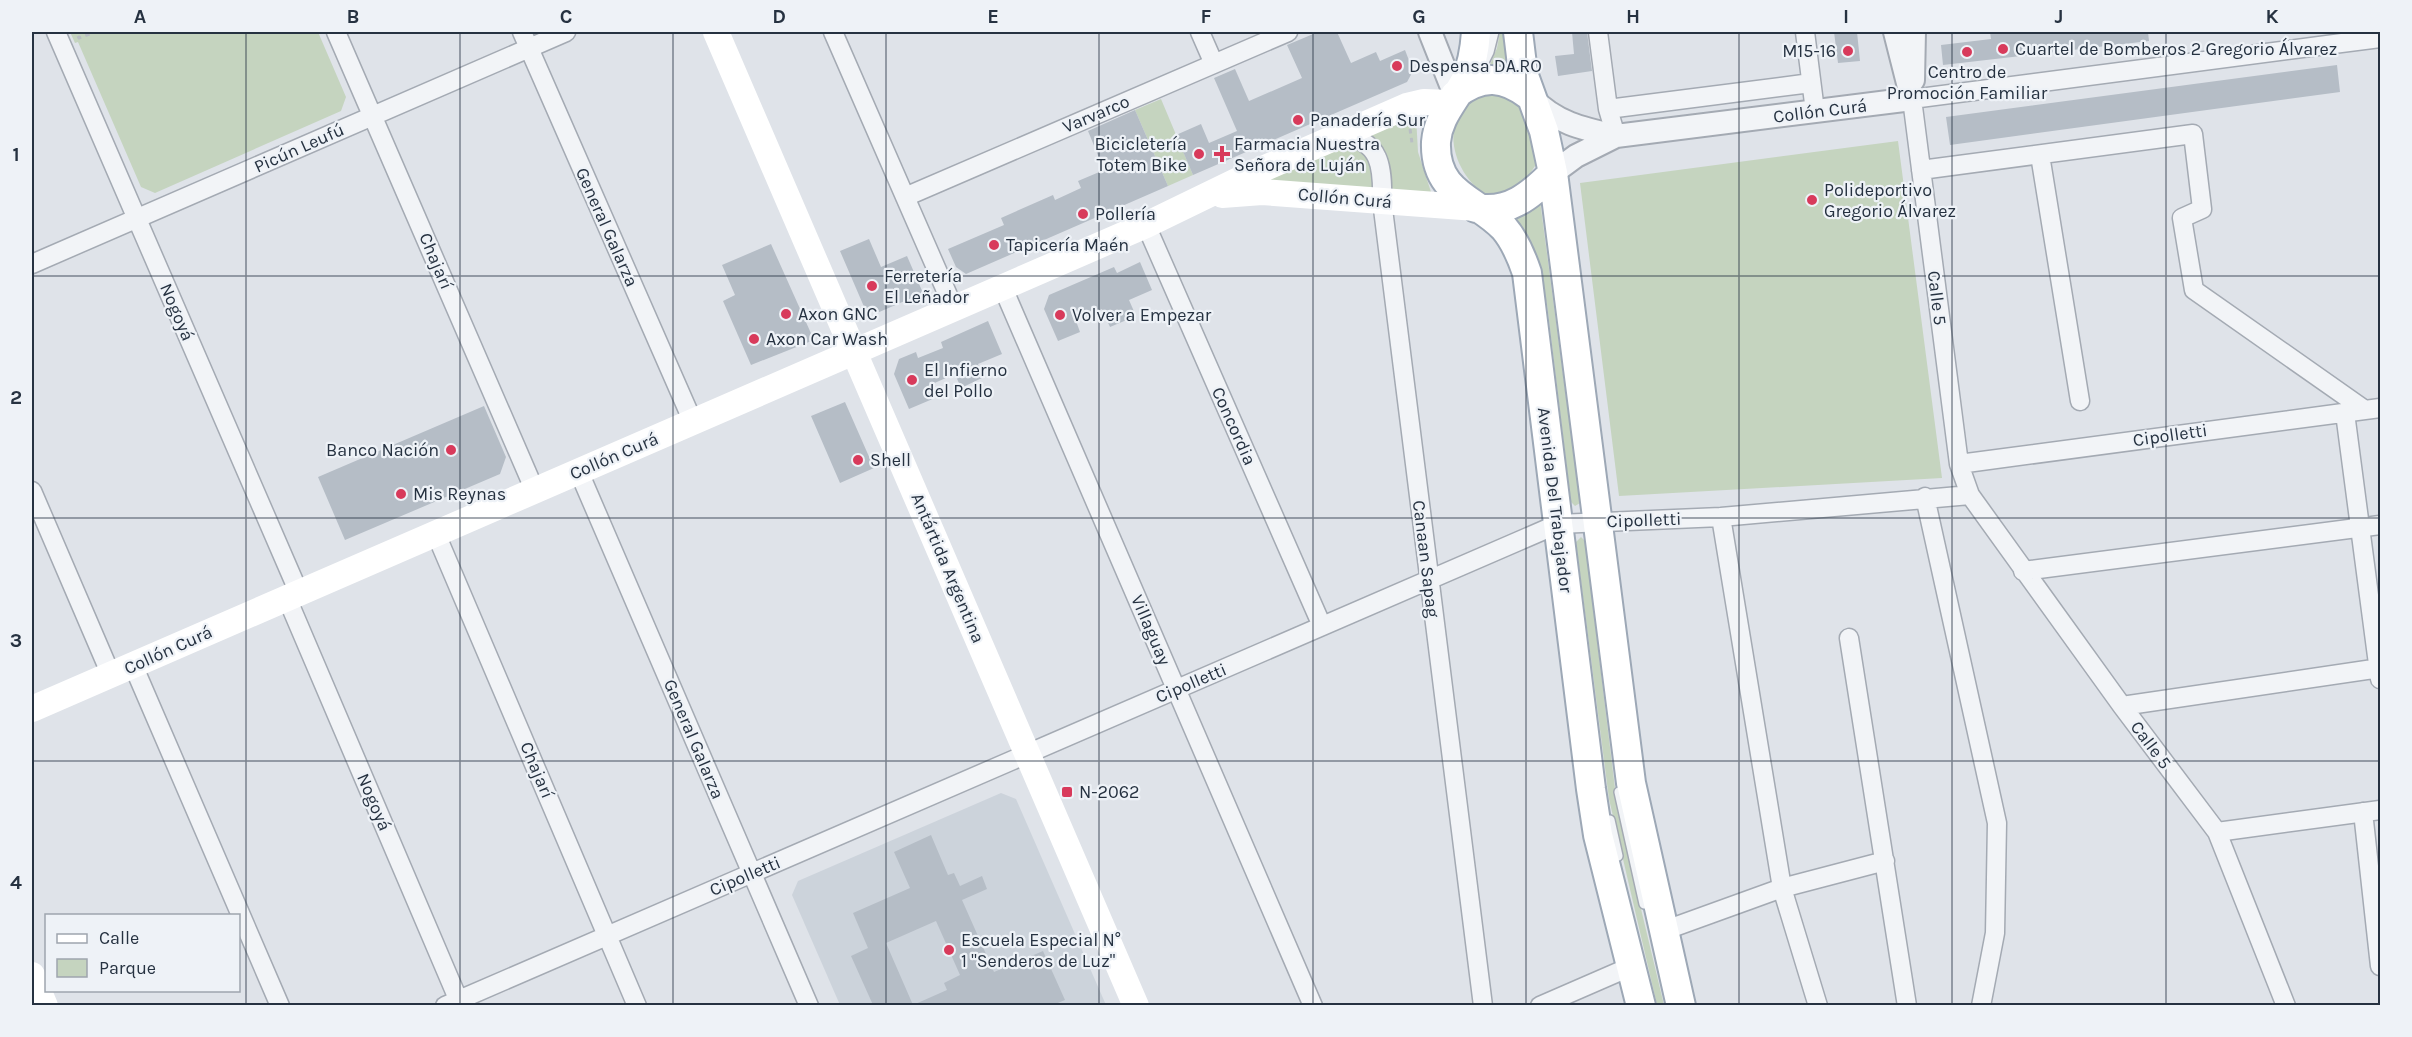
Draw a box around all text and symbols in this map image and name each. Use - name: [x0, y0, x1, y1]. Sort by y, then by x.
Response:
- text: A: [134, 5, 147, 28]
- text: B: [347, 5, 359, 28]
- text: C: [560, 5, 572, 28]
- text: D: [772, 5, 786, 28]
- text: E: [987, 5, 999, 28]
- text: F: [1201, 5, 1212, 28]
- text: G: [1412, 5, 1426, 28]
- text: H: [1626, 5, 1640, 28]
- text: I: [1843, 5, 1849, 28]
- text: J: [2055, 5, 2063, 28]
- text: K: [2265, 5, 2279, 28]
- place label: Cuartel de Bomberos 2 Gregorio Álvarez: [2015, 37, 2337, 60]
- place label: M15-16: [1782, 40, 1836, 62]
- marker: Cuartel de Bomberos 2 Gregorio Álvarez: [1996, 42, 2010, 56]
- marker: M15-16: [1841, 44, 1855, 58]
- marker: Centro de Promoción Familiar: [1960, 45, 1974, 59]
- place label: Despensa DA.RO: [1409, 55, 1542, 77]
- marker: Despensa DA.RO: [1390, 59, 1404, 73]
- place label: Centro de Promoción Familiar: [1887, 61, 2048, 104]
- street label: Varvarco: [1059, 90, 1133, 138]
- street label: Collón Curá: [1772, 94, 1868, 128]
- place label: Panadería Sur: [1310, 109, 1425, 131]
- marker: Panadería Sur: [1291, 113, 1305, 127]
- street label: Picún Leufú: [251, 118, 347, 178]
- place label: Bicicletería Totem Bike: [1094, 133, 1187, 176]
- place label: Farmacia Nuestra Señora de Luján: [1234, 133, 1380, 176]
- text: 1: [12, 143, 20, 166]
- marker: Bicicletería Totem Bike: [1192, 147, 1206, 161]
- marker: Farmacia Nuestra Señora de Luján: [1215, 147, 1229, 161]
- street label: General Galarza: [571, 164, 643, 290]
- place label: Polideportivo Gregorio Álvarez: [1824, 179, 1956, 222]
- street label: Collón Curá: [1297, 183, 1393, 213]
- marker: Polideportivo Gregorio Álvarez: [1805, 193, 1819, 207]
- place label: Pollería: [1095, 203, 1156, 225]
- marker: Pollería: [1076, 207, 1090, 221]
- street label: Chajarí: [414, 229, 458, 293]
- place label: Tapicería Maén: [1006, 234, 1129, 256]
- marker: Tapicería Maén: [987, 238, 1001, 252]
- place label: Ferretería El Leñador: [884, 265, 969, 308]
- street label: Calle 5: [1923, 270, 1951, 326]
- marker: Ferretería El Leñador: [865, 279, 879, 293]
- street label: Nogoyá: [155, 280, 199, 344]
- place label: Axon GNC: [798, 303, 877, 325]
- place label: Volver a Empezar: [1072, 304, 1212, 326]
- marker: Axon GNC: [779, 307, 793, 321]
- marker: Volver a Empezar: [1053, 308, 1067, 322]
- place label: Axon Car Wash: [766, 328, 888, 350]
- marker: Axon Car Wash: [747, 332, 761, 346]
- place label: El Infierno del Pollo: [924, 359, 1007, 402]
- marker: El Infierno del Pollo: [905, 373, 919, 387]
- street label: Concordia: [1207, 383, 1261, 469]
- text: 2: [10, 386, 22, 409]
- street label: Avenida Del Trabajador: [1533, 406, 1577, 595]
- street label: Cipolletti: [2131, 419, 2209, 451]
- street label: Collón Curá: [566, 427, 662, 485]
- place label: Banco Nación: [326, 439, 439, 461]
- marker: Banco Nación: [444, 443, 458, 457]
- place label: Shell: [870, 449, 911, 471]
- marker: Shell: [851, 453, 865, 467]
- place label: Mis Reynas: [413, 483, 506, 505]
- marker: Mis Reynas: [394, 487, 408, 501]
- street label: Antártida Argentina: [906, 490, 990, 646]
- street label: Canaan Sapag: [1408, 499, 1444, 619]
- street label: Cipolletti: [1606, 508, 1682, 532]
- street label: Villaguay: [1126, 591, 1176, 669]
- street label: Collón Curá: [120, 621, 216, 679]
- text: 3: [10, 629, 22, 652]
- street label: Cipolletti: [1152, 658, 1230, 708]
- street label: General Galarza: [659, 676, 729, 802]
- street label: Calle 5: [2126, 717, 2176, 773]
- street label: Chajarí: [515, 738, 559, 802]
- street label: Nogoyá: [352, 770, 396, 834]
- place label: N-2062: [1079, 781, 1139, 803]
- marker: N-2062: [1060, 785, 1074, 799]
- street label: Cipolletti: [706, 851, 784, 901]
- text: 4: [10, 871, 22, 894]
- legend: [45, 914, 240, 992]
- text: Calle: [99, 927, 139, 949]
- place label: Escuela Especial N° 1 "Senderos de Luz": [961, 929, 1121, 972]
- marker: Escuela Especial N° 1 "Senderos de Luz": [942, 943, 956, 957]
- text: Parque: [99, 957, 156, 979]

